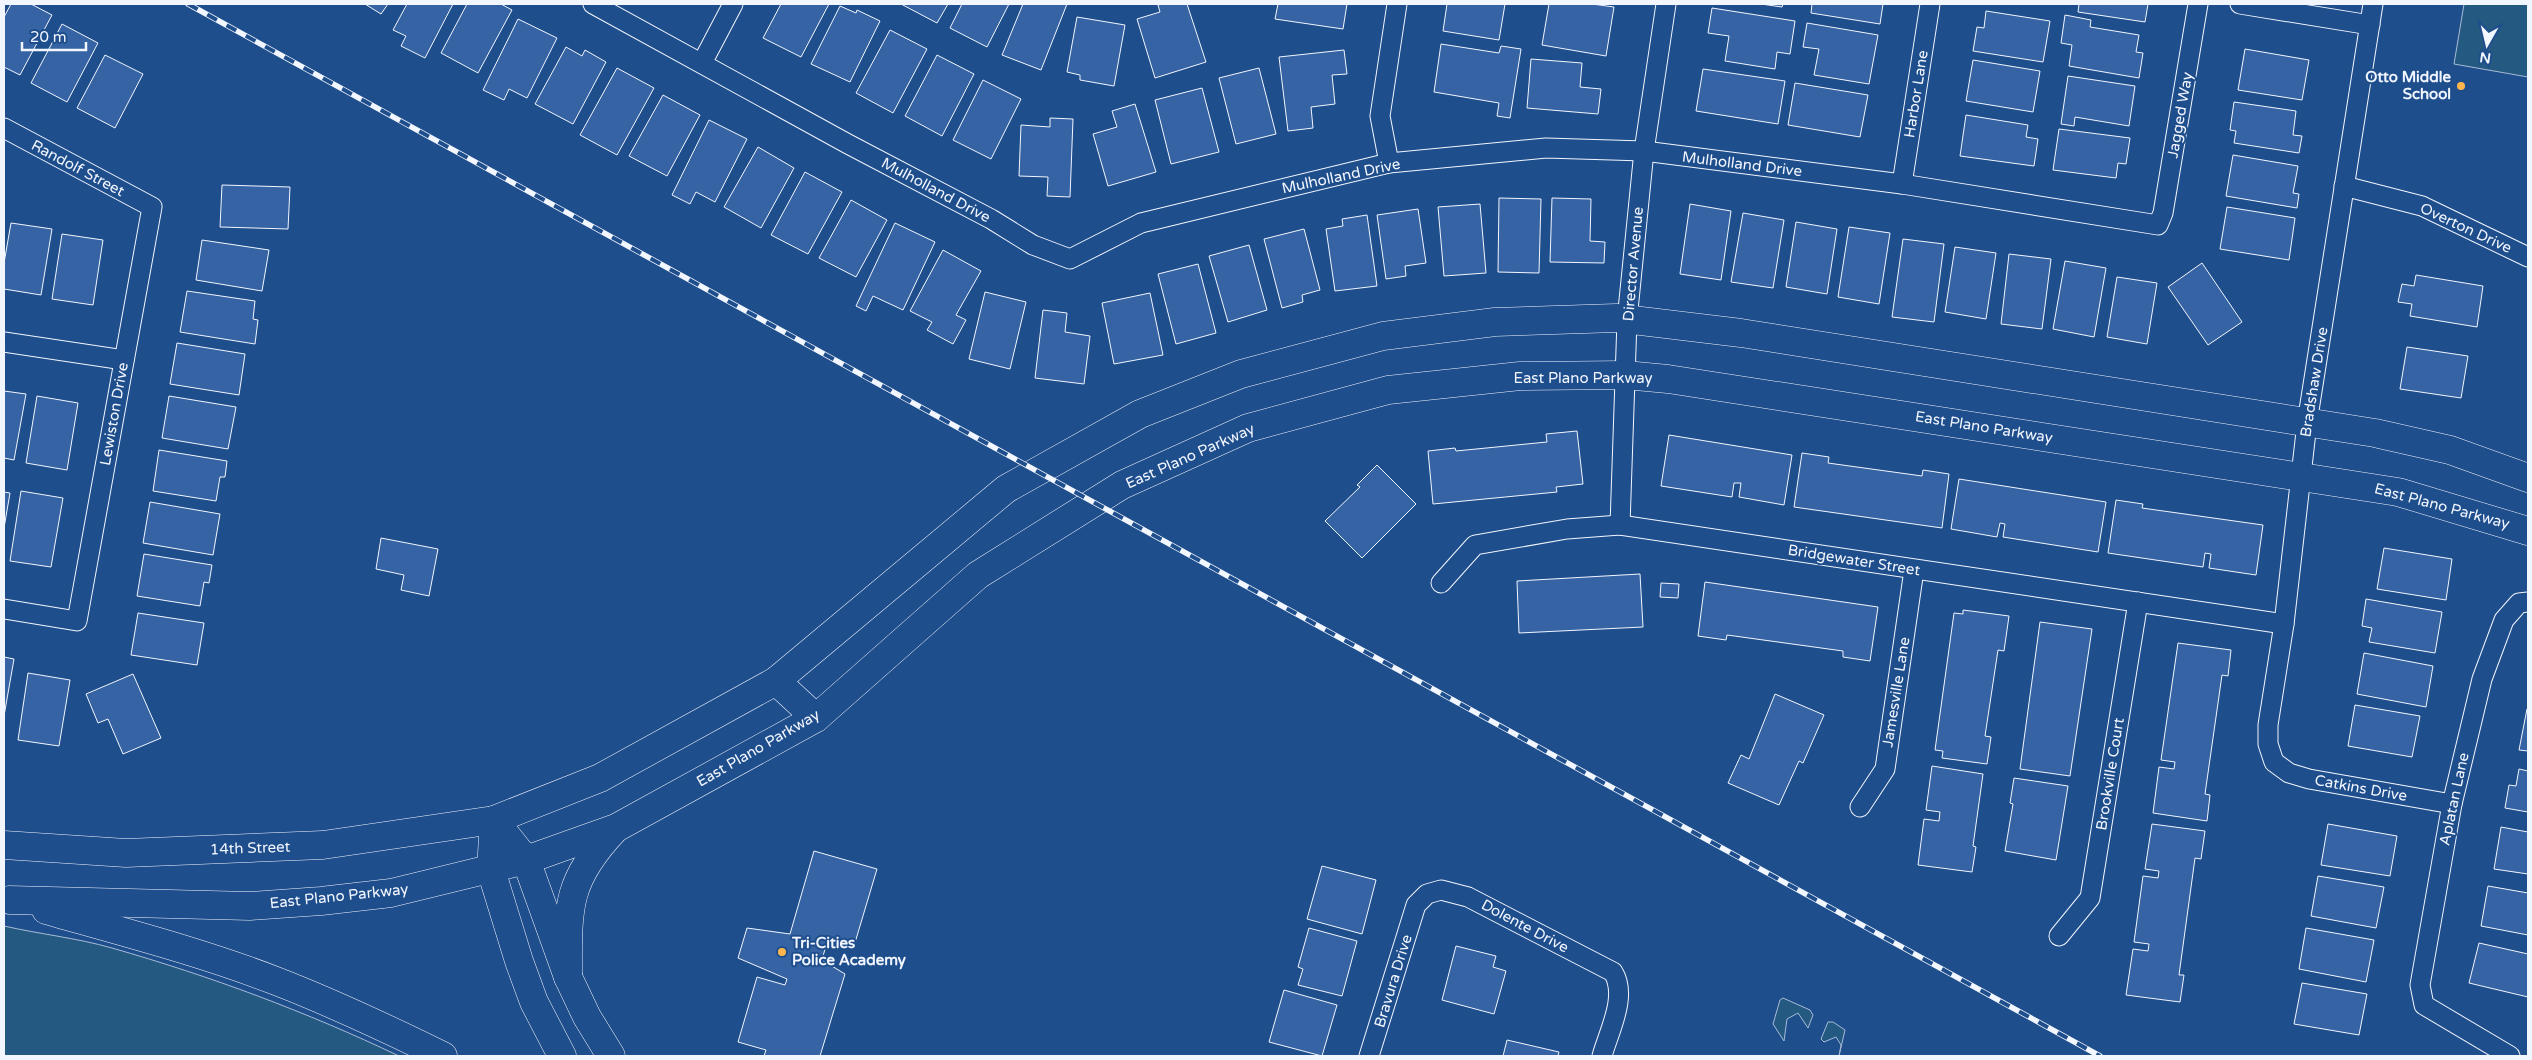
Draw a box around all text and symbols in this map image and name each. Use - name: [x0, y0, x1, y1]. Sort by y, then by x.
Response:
- scale bar: [22, 20, 86, 52]
- north arrow: [2462, 20, 2512, 70]
- text: 20 m: [30, 28, 67, 46]
- text: N: [2479, 48, 2492, 67]
- street label: Harbor Lane: [1900, 49, 1932, 139]
- place label: Otto Middle School: [2365, 68, 2451, 103]
- street label: Jagged Way: [2164, 71, 2196, 159]
- marker: Otto Middle School: [2455, 80, 2467, 92]
- street label: Randolf Street: [28, 136, 128, 200]
- street label: Mulholland Drive: [1681, 148, 1803, 180]
- street label: Mulholland Drive: [878, 154, 994, 226]
- street label: Mulholland Drive: [1280, 155, 1402, 197]
- street label: Overton Drive: [2417, 199, 2515, 257]
- street label: Director Avenue: [1619, 206, 1647, 322]
- street label: Bradshaw Drive: [2296, 326, 2332, 438]
- street label: Lewiston Drive: [96, 361, 132, 467]
- street label: East Plano Parkway: [1513, 369, 1653, 387]
- street label: East Plano Parkway: [1914, 407, 2054, 447]
- street label: East Plano Parkway: [1123, 419, 1257, 493]
- street label: East Plano Parkway: [2372, 479, 2512, 533]
- street label: Bridgewater Street: [1787, 541, 1922, 579]
- street label: Jamesville Lane: [1878, 636, 1914, 748]
- street label: East Plano Parkway: [693, 705, 823, 791]
- street label: Brookville Court: [2092, 716, 2128, 832]
- street label: Aplatan Lane: [2435, 751, 2473, 847]
- street label: Catkins Drive: [2313, 771, 2409, 805]
- street label: 14th Street: [209, 838, 291, 858]
- street label: East Plano Parkway: [269, 880, 409, 912]
- street label: Dolente Drive: [1478, 895, 1572, 957]
- street label: Bravura Drive: [1370, 932, 1416, 1030]
- place label: Tri-Cities Police Academy: [791, 934, 906, 970]
- marker: Tri-Cities Police Academy: [776, 946, 788, 958]

